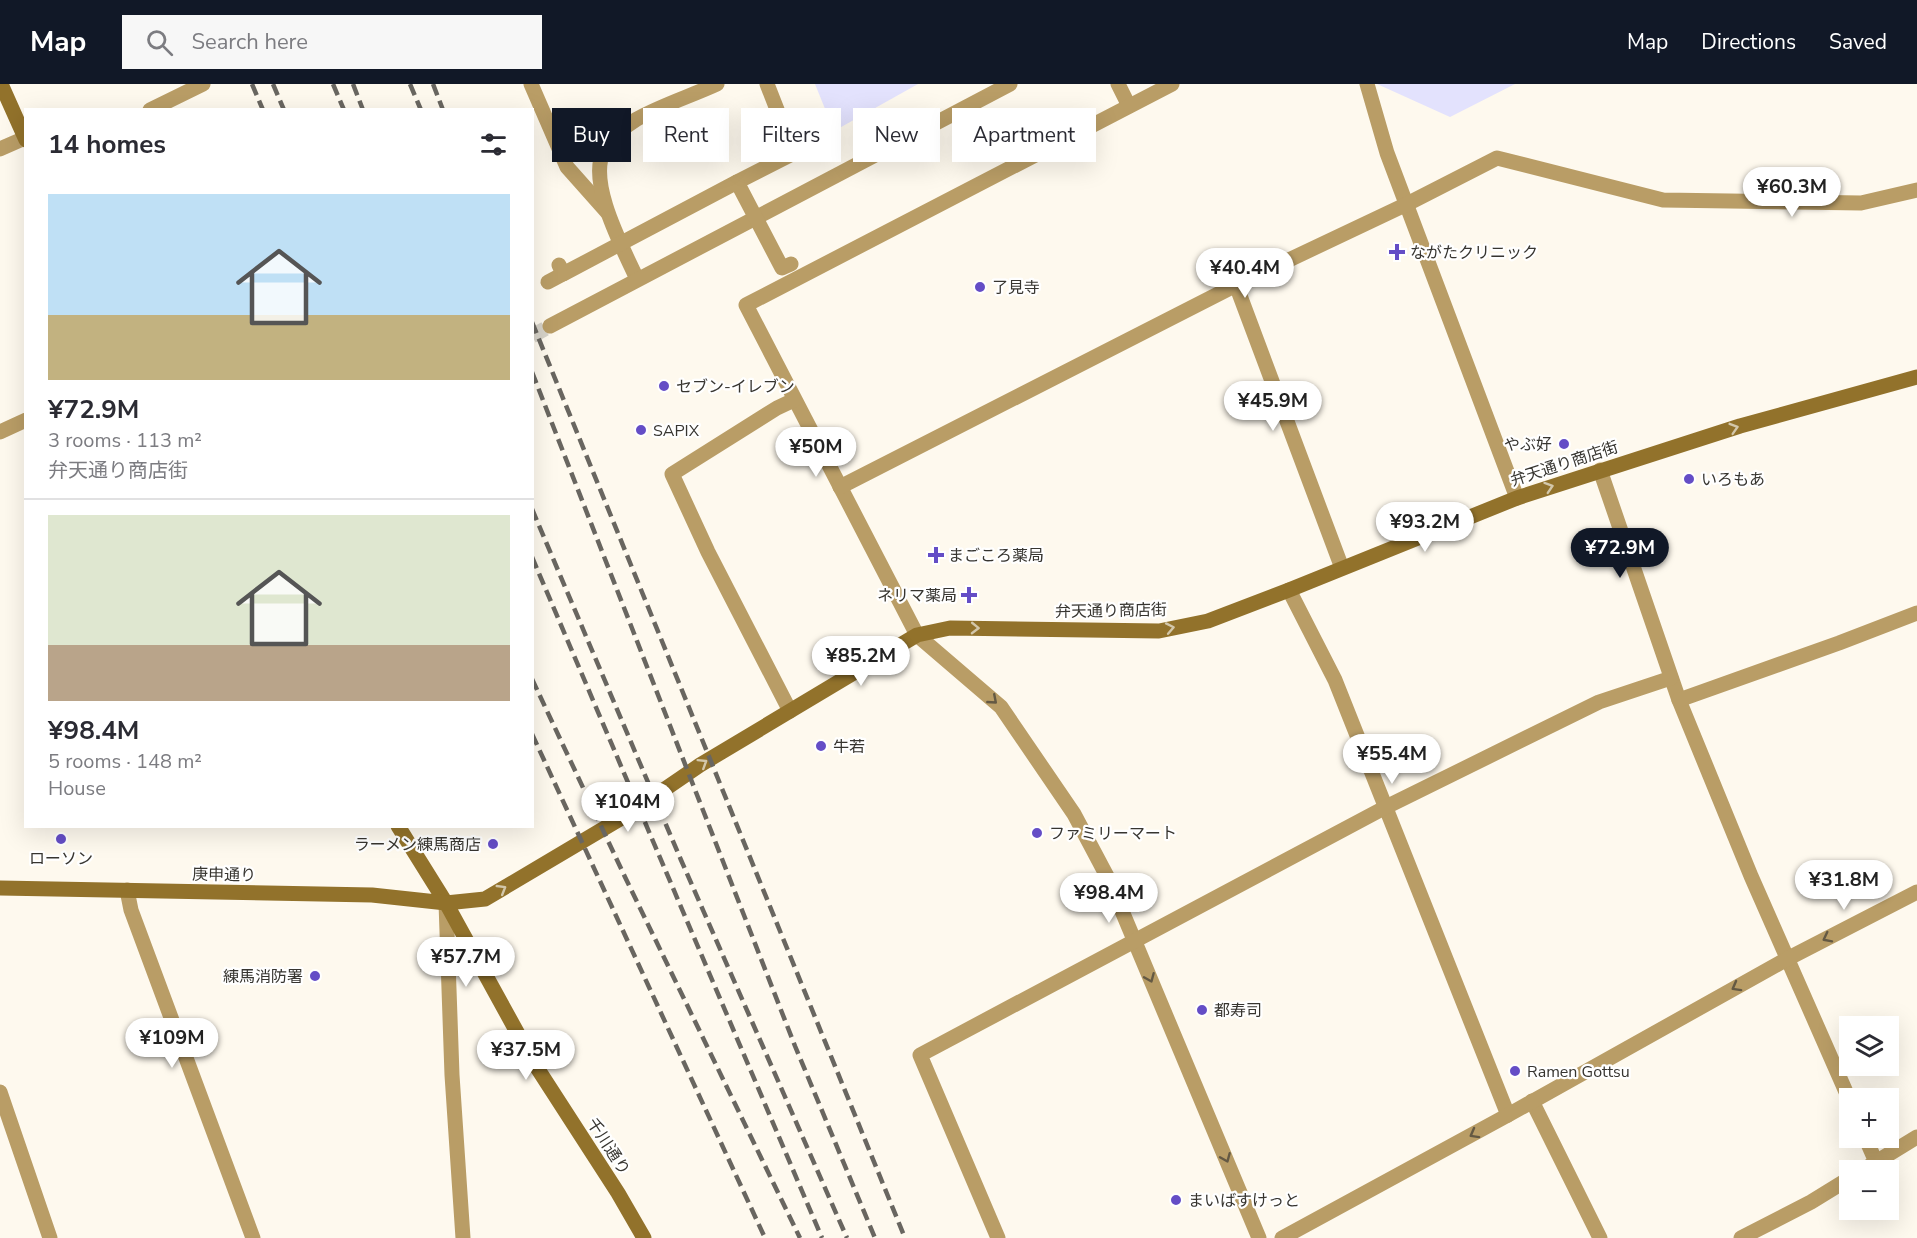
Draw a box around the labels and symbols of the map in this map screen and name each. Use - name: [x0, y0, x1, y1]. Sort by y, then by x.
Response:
- pin: ¥60.3M: [1743, 167, 1841, 218]
- place label: ながたクリニック: [1410, 242, 1538, 264]
- marker: ながたクリニック: [1388, 243, 1406, 261]
- pin: ¥40.4M: [1196, 248, 1294, 299]
- place label: 了見寺: [992, 277, 1040, 299]
- marker: 了見寺: [973, 280, 987, 294]
- place label: セブン-イレブン: [676, 376, 795, 398]
- marker: セブン-イレブン: [657, 379, 671, 393]
- pin: ¥45.9M: [1224, 381, 1322, 432]
- place label: SAPIX: [653, 420, 700, 442]
- marker: SAPIX: [634, 423, 648, 437]
- one-way arrow: [1728, 423, 1739, 435]
- pin: ¥50M: [780, 427, 852, 478]
- place label: やぶ好: [1504, 434, 1552, 456]
- street label: 弁天通り商店街: [1508, 436, 1621, 492]
- marker: やぶ好: [1557, 437, 1571, 451]
- place label: いろもあ: [1701, 469, 1765, 491]
- marker: いろもあ: [1682, 472, 1696, 486]
- one-way arrow: [1543, 482, 1554, 494]
- pin: ¥93.2M: [1376, 502, 1474, 553]
- pin: ¥72.9M: [1571, 528, 1669, 579]
- place label: まごころ薬局: [948, 545, 1044, 567]
- marker: まごころ薬局: [929, 548, 943, 562]
- place label: ネリマ薬局: [877, 585, 957, 607]
- marker: ネリマ薬局: [962, 588, 976, 602]
- street label: 弁天通り商店街: [1055, 599, 1167, 623]
- one-way arrow: [971, 622, 980, 634]
- one-way arrow: [1165, 623, 1175, 636]
- pin: ¥85.2M: [812, 636, 910, 687]
- one-way arrow: [986, 693, 997, 704]
- pin: ¥55.4M: [1343, 734, 1441, 785]
- place label: 牛若: [833, 736, 865, 758]
- marker: 牛若: [814, 739, 828, 753]
- one-way arrow: [697, 759, 707, 771]
- pin: ¥104M: [586, 782, 670, 833]
- place label: ファミリーマート: [1049, 823, 1177, 845]
- marker: ファミリーマート: [1030, 826, 1044, 840]
- marker: ローソン: [54, 832, 68, 846]
- place label: ラーメン練馬商店: [354, 834, 481, 856]
- marker: ラーメン練馬商店: [486, 837, 500, 851]
- place label: ローソン: [29, 848, 93, 870]
- pin: ¥31.8M: [1795, 860, 1893, 911]
- street label: 庚申通り: [192, 863, 256, 887]
- pin: ¥98.4M: [1060, 873, 1158, 924]
- one-way arrow: [496, 884, 506, 896]
- one-way arrow: [1823, 931, 1834, 942]
- pin: ¥57.7M: [417, 937, 515, 988]
- place label: 練馬消防署: [223, 966, 303, 988]
- marker: 練馬消防署: [308, 969, 322, 983]
- one-way arrow: [1142, 972, 1154, 983]
- one-way arrow: [1732, 980, 1742, 991]
- place label: 都寿司: [1214, 1000, 1262, 1022]
- marker: 都寿司: [1195, 1003, 1209, 1017]
- pin: ¥109M: [130, 1018, 214, 1069]
- pin: ¥37.5M: [477, 1030, 575, 1081]
- place label: Ramen Gottsu: [1527, 1061, 1630, 1083]
- marker: Ramen Gottsu: [1508, 1064, 1522, 1078]
- street label: 千川通り: [582, 1114, 635, 1179]
- one-way arrow: [1470, 1127, 1480, 1138]
- one-way arrow: [1218, 1152, 1230, 1163]
- place label: まいばすけっと: [1188, 1190, 1300, 1212]
- marker: まいばすけっと: [1169, 1193, 1183, 1207]

